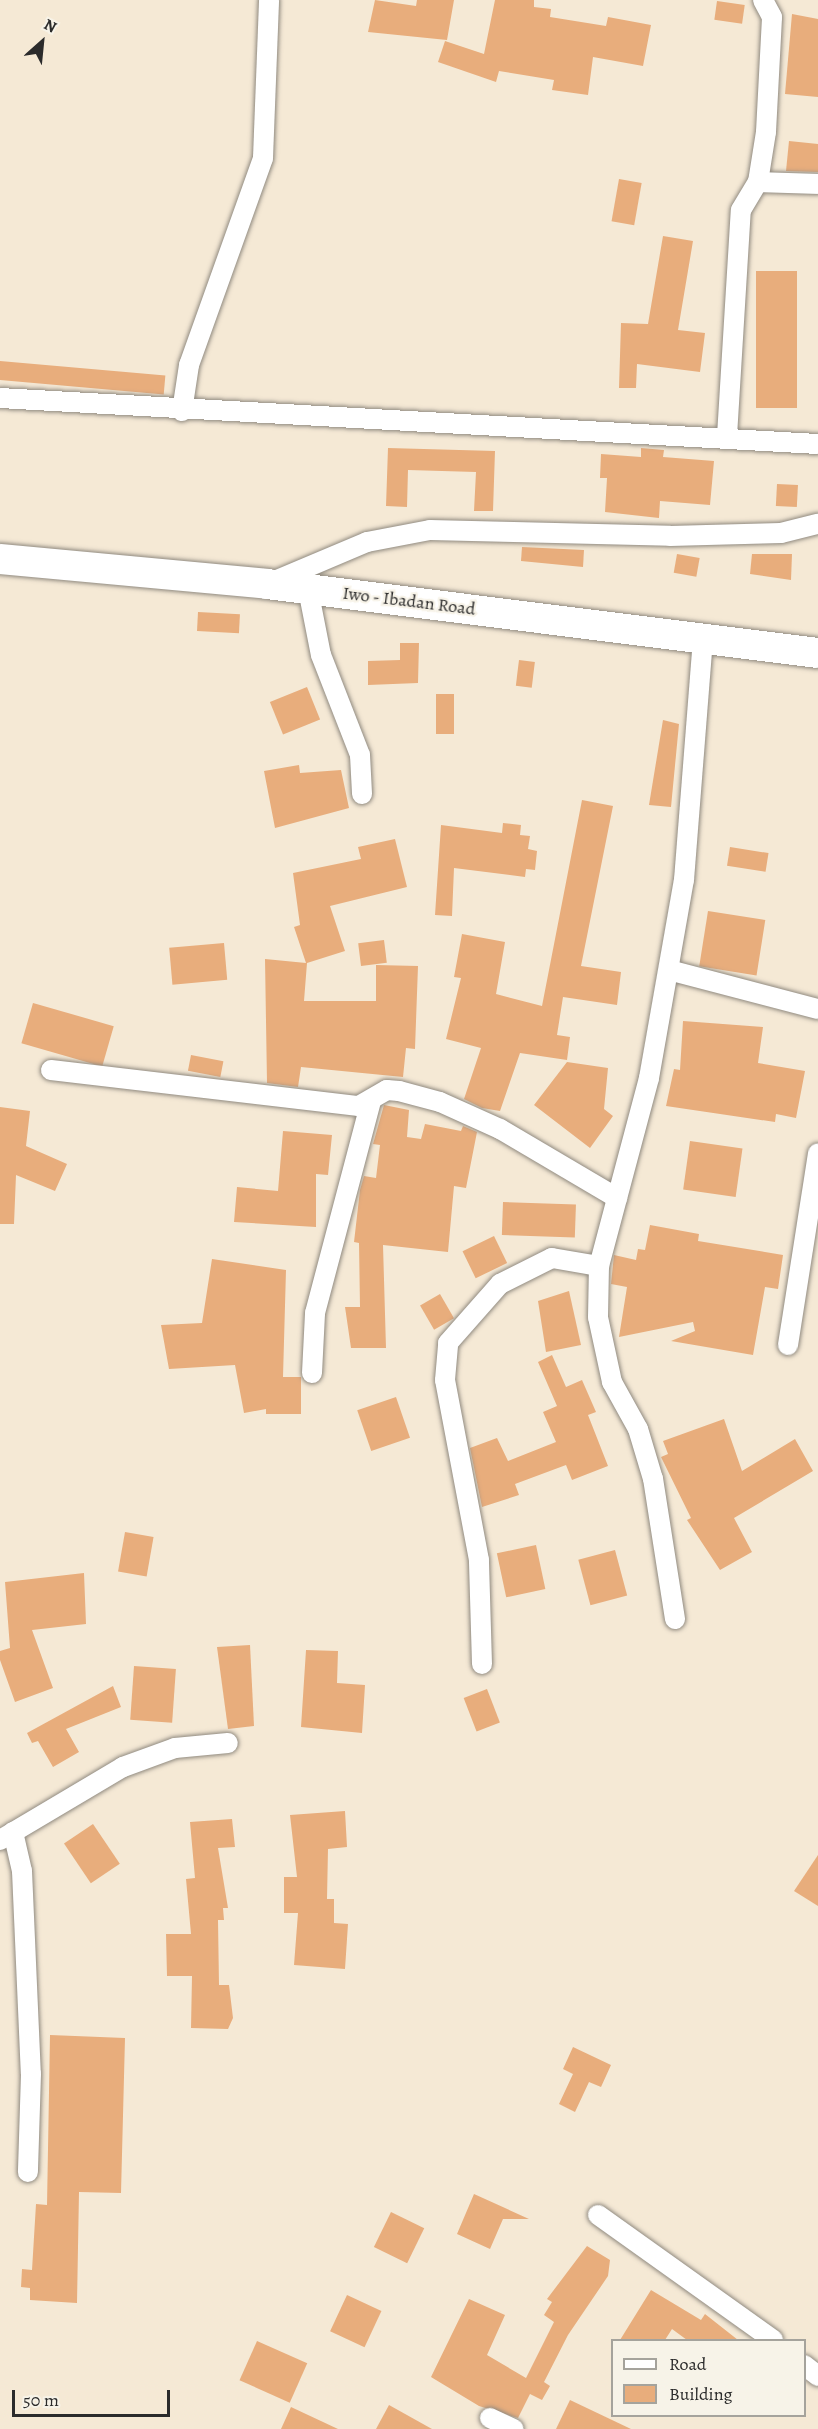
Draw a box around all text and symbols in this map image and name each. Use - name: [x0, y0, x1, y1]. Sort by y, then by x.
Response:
- north arrow: [12, 12, 72, 72]
- text: N: [40, 14, 60, 38]
- street label: Iwo - Ibadan Road: [341, 582, 477, 620]
- legend: [611, 2339, 806, 2417]
- text: Road: [669, 2352, 706, 2376]
- scale bar: [15, 2378, 172, 2416]
- text: Building: [669, 2382, 733, 2406]
- text: 50 m: [23, 2388, 59, 2412]

